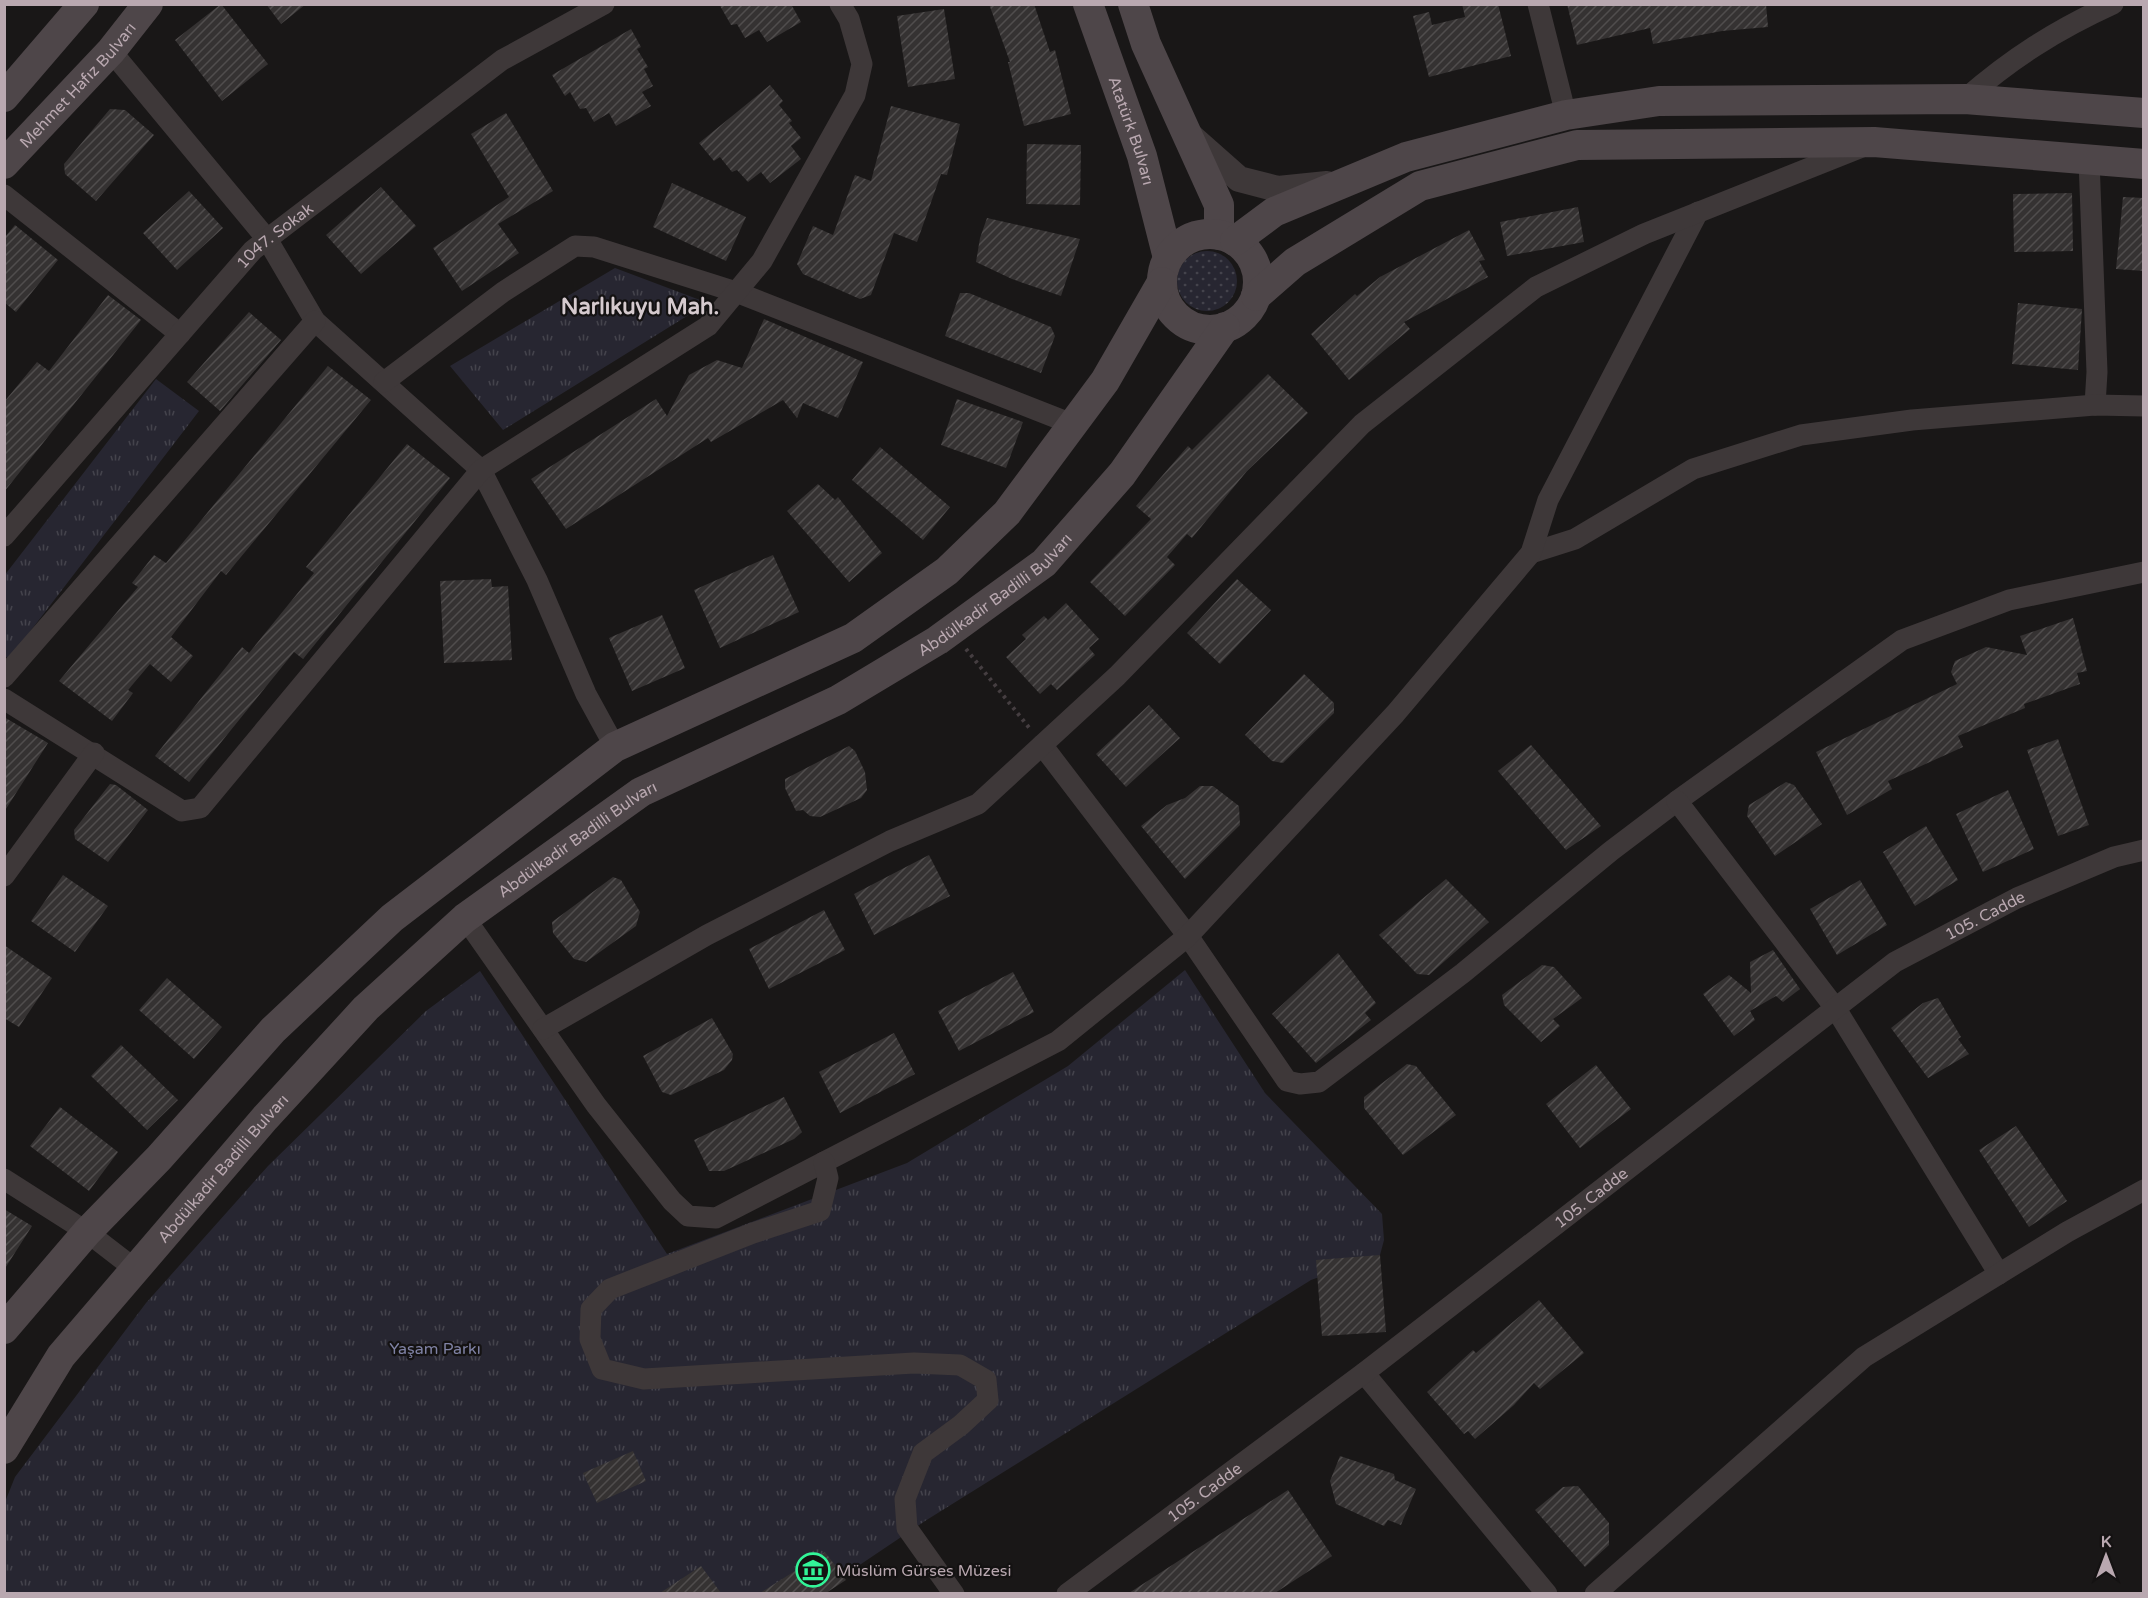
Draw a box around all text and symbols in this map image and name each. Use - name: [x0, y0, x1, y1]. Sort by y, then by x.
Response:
- street label: Mehmet Hafız Bulvarı: [16, 19, 141, 152]
- street label: Atatürk Bulvarı: [1103, 74, 1158, 187]
- street label: 1047. Sokak: [232, 199, 318, 273]
- district label: Narlıkuyu Mah.: [561, 294, 719, 320]
- street label: Abdülkadir Badilli Bulvarı: [914, 529, 1077, 661]
- street label: Abdülkadir Badilli Bulvarı: [494, 777, 660, 902]
- street label: 105. Cadde: [1942, 887, 2028, 945]
- street label: Abdülkadir Badilli Bulvarı: [154, 1090, 293, 1247]
- street label: 105. Cadde: [1551, 1163, 1632, 1233]
- park label: Yaşam Parkı: [389, 1339, 481, 1359]
- street label: 105. Cadde: [1164, 1459, 1246, 1527]
- north arrow: [2076, 1526, 2136, 1586]
- text: K: [2101, 1532, 2112, 1552]
- museum icon: Müslüm Gürses Müzesi: [795, 1552, 831, 1588]
- place label: Müslüm Gürses Müzesi: [836, 1561, 1012, 1581]

